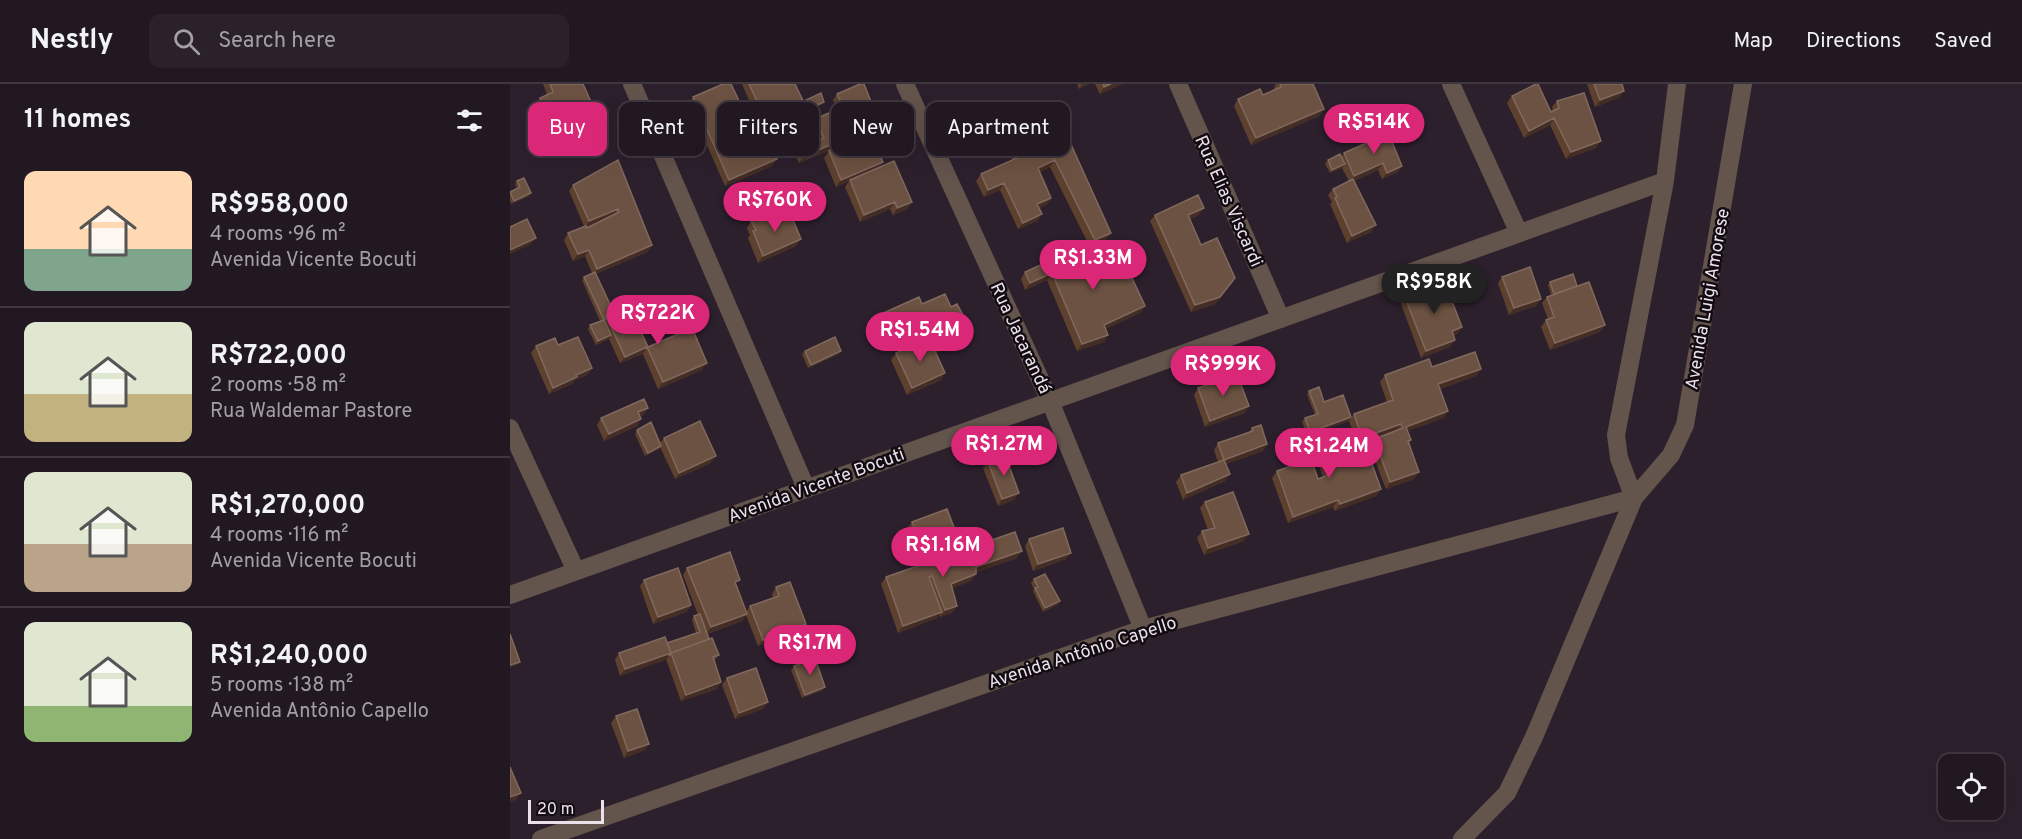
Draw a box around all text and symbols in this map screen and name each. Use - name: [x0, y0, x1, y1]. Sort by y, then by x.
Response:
- search box: [149, 14, 569, 68]
- text: Nestly: [30, 23, 113, 59]
- icon: search: [170, 25, 203, 58]
- text: Search here: [218, 28, 336, 55]
- text: Map: [1733, 28, 1773, 55]
- text: Directions: [1806, 28, 1901, 55]
- text: Saved: [1934, 28, 1992, 55]
- chip: Buy: [528, 102, 607, 156]
- chip: Rent: [619, 102, 705, 156]
- chip: Filters: [717, 102, 819, 156]
- chip: New: [831, 102, 914, 156]
- chip: Apartment: [926, 102, 1070, 156]
- text: 11 homes: [24, 104, 131, 137]
- icon: filters: [453, 104, 486, 137]
- pin: R$514K: [1325, 104, 1423, 155]
- text: R$514K: [1337, 110, 1411, 136]
- street label: Rua Elias Viscardi: [1188, 132, 1267, 271]
- pin: R$760K: [726, 182, 824, 233]
- text: R$760K: [737, 188, 813, 214]
- text: R$958,000: [210, 189, 349, 222]
- icon: home: [72, 195, 144, 267]
- street label: Avenida Luigi Amorese: [1681, 207, 1736, 392]
- text: 4 rooms · 96 m²: [210, 222, 345, 248]
- pin: R$1.33M: [1038, 240, 1148, 291]
- text: R$1.33M: [1054, 246, 1132, 272]
- text: Avenida Vicente Bocuti: [210, 248, 417, 274]
- pin: R$958K: [1385, 264, 1483, 315]
- text: R$958K: [1395, 270, 1473, 296]
- street label: Rua Jacarandá: [984, 279, 1055, 398]
- pin: R$722K: [609, 295, 707, 346]
- text: R$722K: [621, 301, 695, 327]
- pin: R$1.54M: [865, 312, 975, 363]
- text: R$1.54M: [880, 318, 960, 344]
- text: R$722,000: [210, 340, 347, 373]
- icon: home: [72, 346, 144, 418]
- pin: R$999K: [1174, 346, 1272, 397]
- text: R$999K: [1185, 352, 1261, 378]
- text: 2 rooms · 58 m²: [210, 373, 346, 399]
- text: Rua Waldemar Pastore: [210, 399, 412, 425]
- pin: R$1.27M: [949, 426, 1059, 477]
- pin: R$1.24M: [1274, 428, 1384, 479]
- text: R$1.27M: [965, 432, 1043, 458]
- text: R$1.24M: [1289, 434, 1369, 460]
- street label: Avenida Vicente Bocuti: [725, 444, 908, 529]
- text: R$1,270,000: [210, 490, 365, 523]
- icon: home: [72, 496, 144, 568]
- text: 4 rooms · 116 m²: [210, 523, 348, 549]
- pin: R$1.16M: [888, 527, 998, 578]
- text: R$1.16M: [905, 533, 981, 559]
- text: Avenida Vicente Bocuti: [210, 549, 417, 575]
- street label: Avenida Antônio Capello: [985, 612, 1180, 695]
- pin: R$1.7M: [761, 625, 859, 676]
- text: R$1.7M: [778, 631, 842, 657]
- text: R$1,240,000: [210, 640, 368, 673]
- icon: home: [72, 646, 144, 718]
- text: 5 rooms · 138 m²: [210, 673, 353, 699]
- text: Avenida Antônio Capello: [210, 699, 429, 725]
- map controls: [1938, 754, 2004, 820]
- button: locate: [1938, 754, 2004, 820]
- scale bar: [528, 797, 604, 824]
- text: 20 m: [537, 800, 574, 820]

